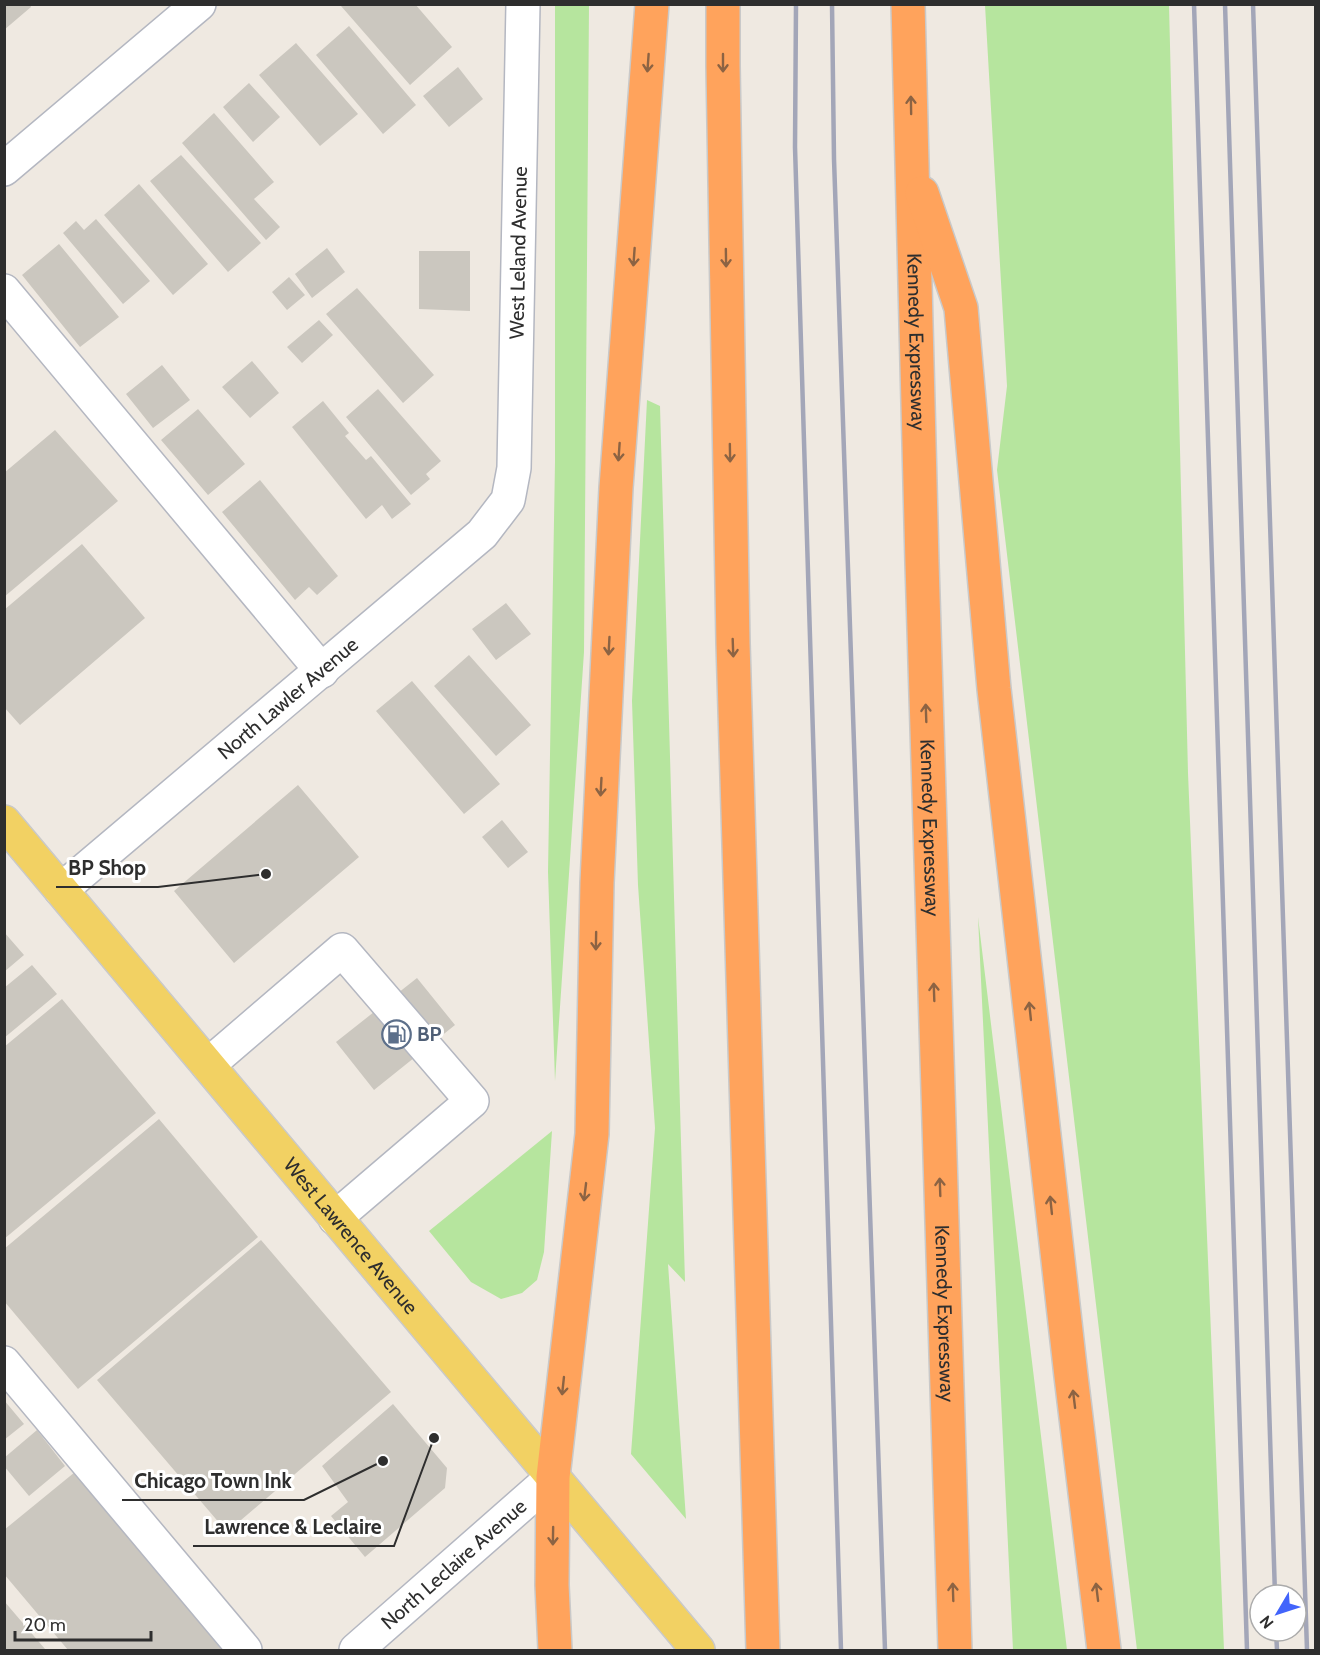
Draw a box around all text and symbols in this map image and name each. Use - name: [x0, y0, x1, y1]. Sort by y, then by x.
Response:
- one-way arrow: [642, 52, 653, 72]
- one-way arrow: [717, 52, 729, 72]
- one-way arrow: [905, 95, 916, 115]
- street label: West Leland Avenue: [505, 166, 532, 339]
- one-way arrow: [628, 247, 639, 267]
- one-way arrow: [720, 247, 732, 267]
- street label: Kennedy Expressway: [902, 253, 931, 431]
- one-way arrow: [613, 441, 624, 461]
- one-way arrow: [724, 442, 736, 462]
- street label: North Lawler Avenue: [213, 632, 363, 764]
- one-way arrow: [603, 636, 614, 656]
- one-way arrow: [728, 637, 739, 657]
- one-way arrow: [920, 704, 932, 724]
- street label: Kennedy Expressway: [915, 739, 945, 917]
- one-way arrow: [596, 777, 607, 797]
- callout: BP Shop: [56, 848, 158, 887]
- text: BP Shop: [68, 855, 146, 880]
- one-way arrow: [590, 931, 601, 951]
- one-way arrow: [929, 983, 940, 1003]
- one-way arrow: [1024, 1002, 1035, 1022]
- fuel station icon: BP: [380, 1018, 412, 1050]
- place label: BP: [417, 1022, 442, 1046]
- street label: West Lawrence Avenue: [279, 1153, 423, 1319]
- one-way arrow: [934, 1178, 946, 1198]
- one-way arrow: [580, 1182, 591, 1201]
- one-way arrow: [1046, 1196, 1057, 1216]
- street label: Kennedy Expressway: [930, 1224, 959, 1403]
- one-way arrow: [557, 1375, 568, 1395]
- one-way arrow: [1068, 1389, 1079, 1409]
- callout: Chicago Town Ink: [122, 1461, 304, 1500]
- text: Chicago Town Ink: [134, 1468, 293, 1493]
- street label: North Leclaire Avenue: [376, 1494, 531, 1634]
- callout: Lawrence & Leclaire: [193, 1507, 394, 1546]
- text: Lawrence & Leclaire: [204, 1514, 382, 1539]
- one-way arrow: [547, 1525, 559, 1545]
- one-way arrow: [948, 1583, 959, 1603]
- one-way arrow: [1091, 1583, 1102, 1603]
- north arrow: [1248, 1583, 1308, 1643]
- scale bar: [15, 1604, 152, 1642]
- text: N: [1256, 1612, 1278, 1632]
- text: 20 m: [24, 1614, 66, 1636]

